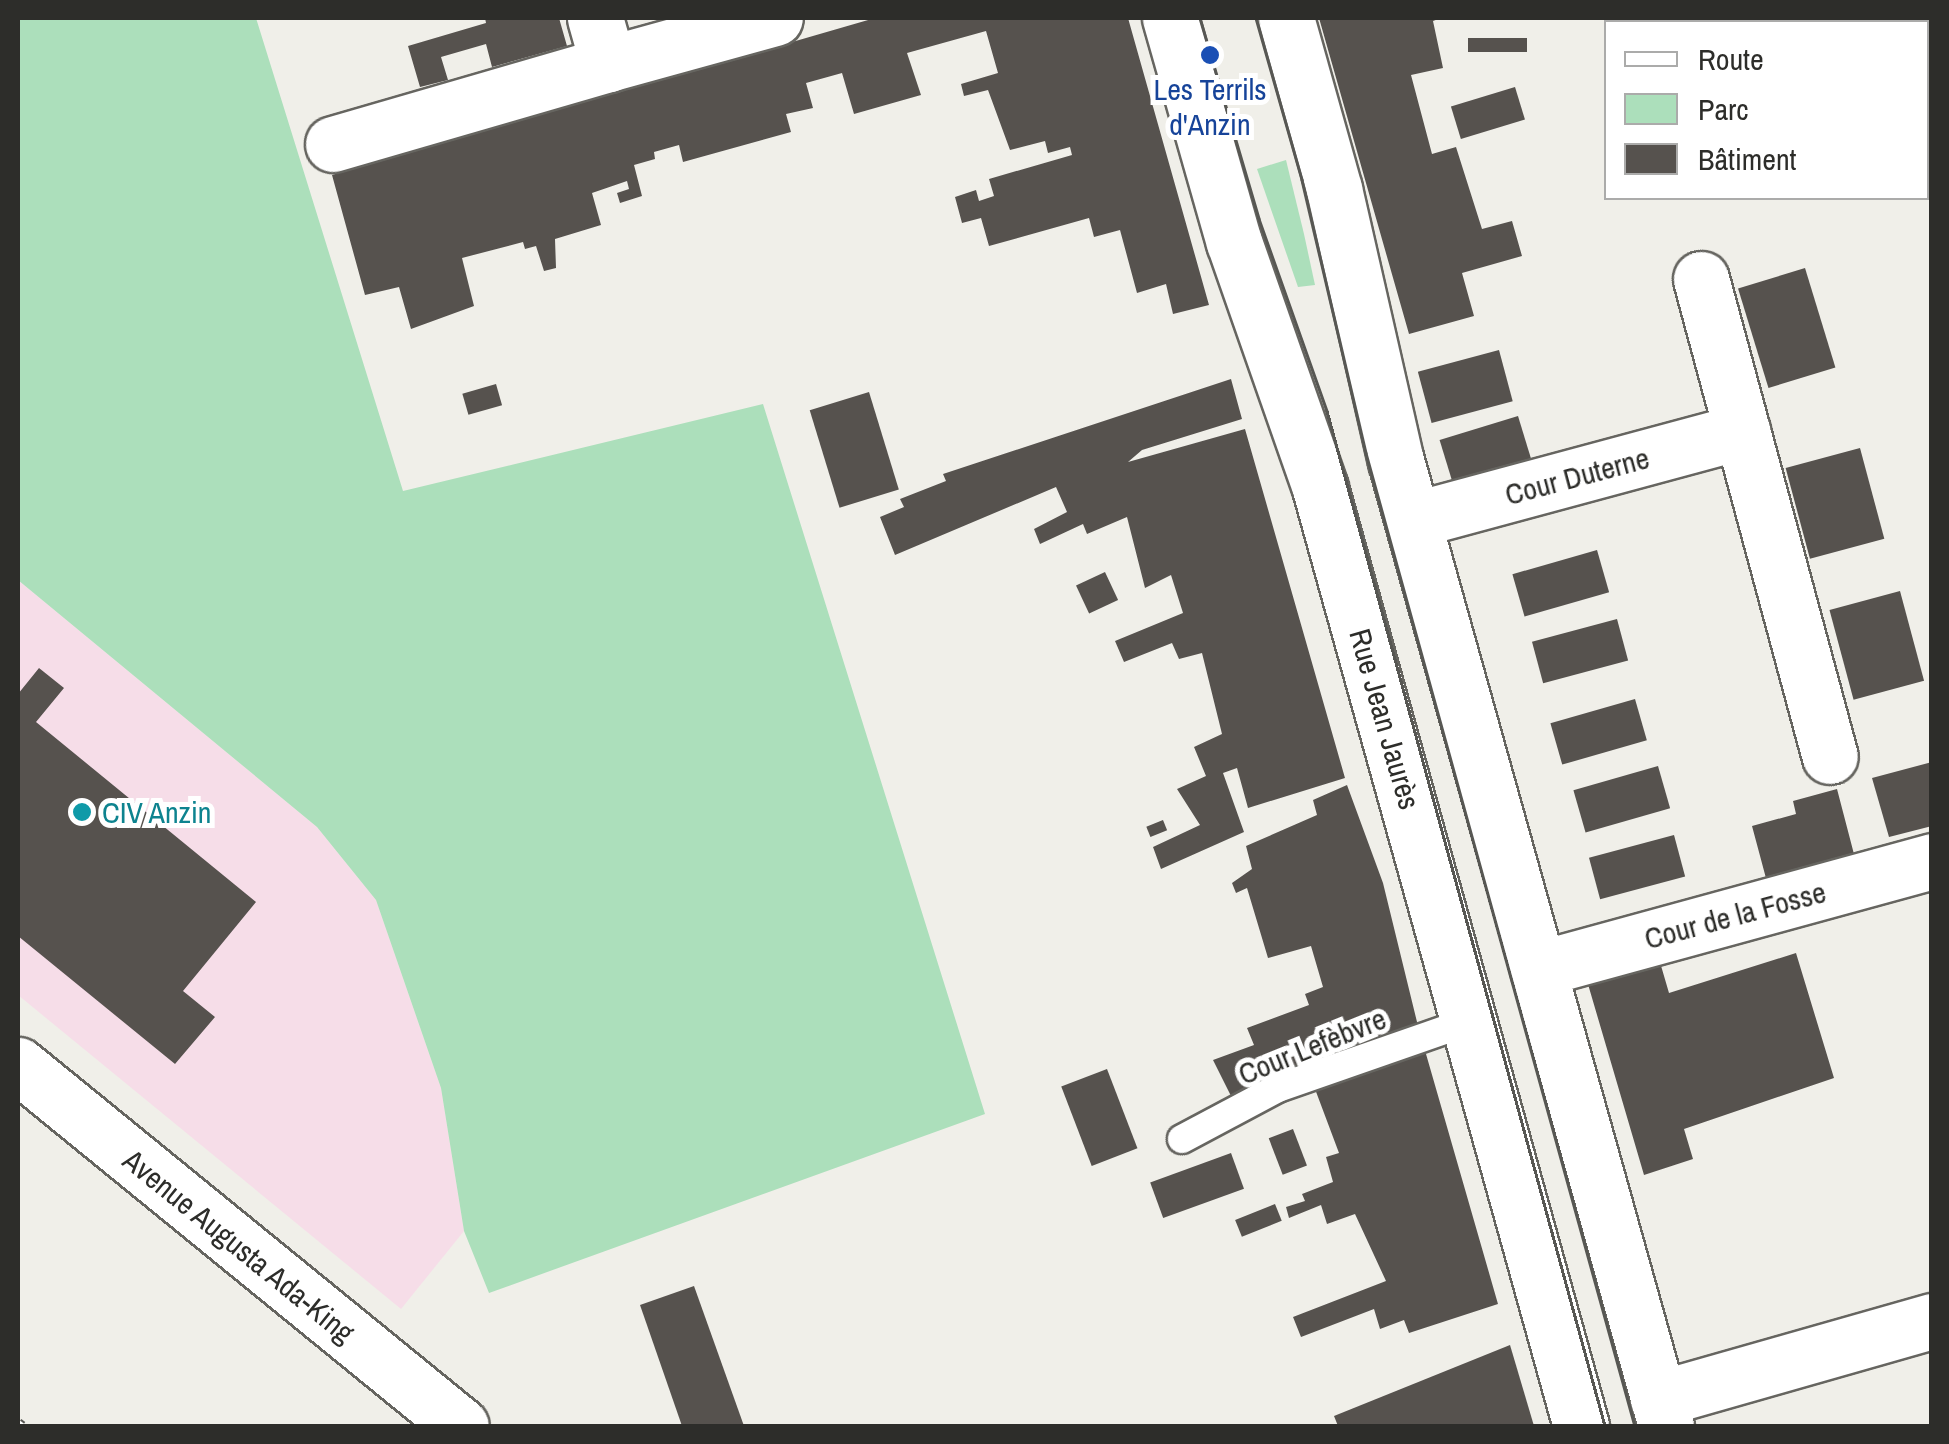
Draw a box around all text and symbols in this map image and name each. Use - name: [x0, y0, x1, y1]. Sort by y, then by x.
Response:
- legend: [1604, 20, 1929, 200]
- text: Route: [1698, 39, 1764, 79]
- marker: Les Terrils d'Anzin: [1199, 44, 1221, 66]
- place label: Les Terrils d'Anzin: [1153, 71, 1267, 142]
- text: Parc: [1698, 89, 1749, 129]
- text: Bâtiment: [1698, 139, 1796, 179]
- street label: Cour Duterne: [1501, 440, 1653, 512]
- street label: Rue Jean Jaurès: [1342, 625, 1428, 813]
- place label: CIV Anzin: [102, 794, 213, 830]
- marker: CIV Anzin: [71, 801, 93, 823]
- street label: Cour de la Fosse: [1640, 874, 1830, 956]
- street label: Cour Lefèbvre: [1233, 1000, 1391, 1092]
- street label: Avenue Augusta Ada-King: [115, 1141, 363, 1351]

